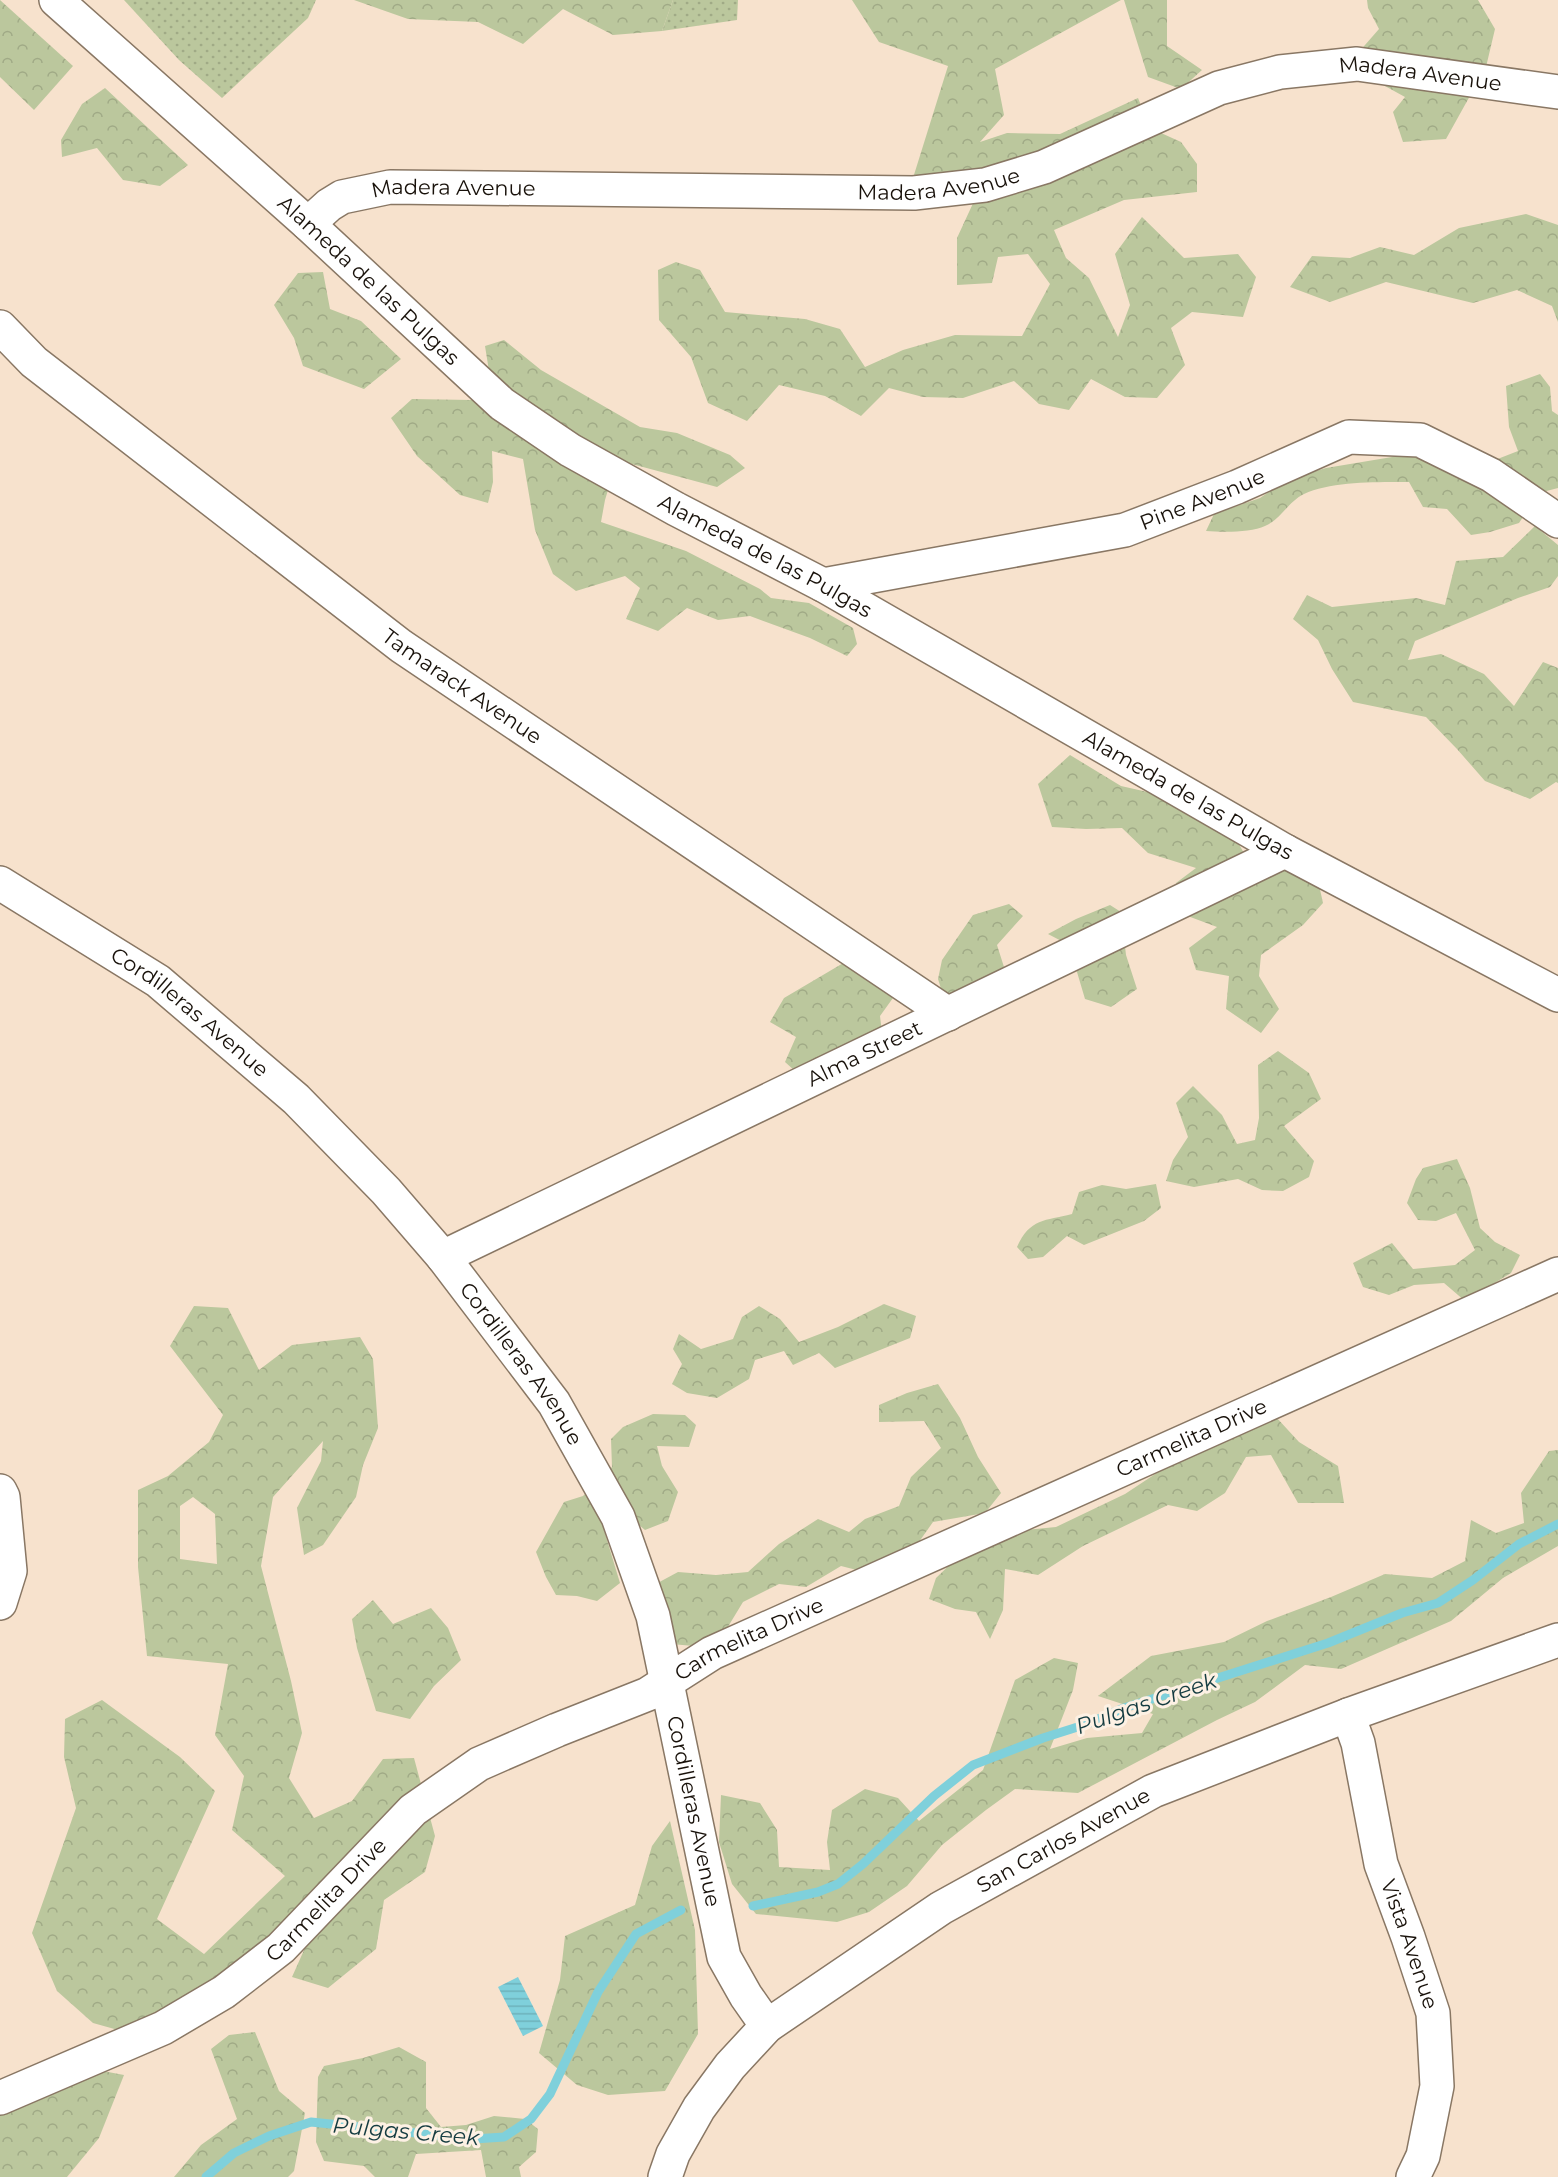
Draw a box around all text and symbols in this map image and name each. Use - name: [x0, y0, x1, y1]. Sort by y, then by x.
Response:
- street label: Madera Avenue: [1337, 51, 1503, 96]
- street label: Madera Avenue: [857, 162, 1023, 205]
- street label: Madera Avenue: [369, 174, 536, 203]
- street label: Alameda de las Pulgas: [273, 190, 465, 370]
- street label: Pine Avenue: [1136, 463, 1269, 535]
- street label: Alameda de las Pulgas: [654, 489, 877, 623]
- street label: Tamarack Avenue: [377, 623, 547, 749]
- street label: Alameda de las Pulgas: [1079, 724, 1298, 865]
- street label: Cordilleras Avenue: [106, 942, 274, 1082]
- street label: Alma Street: [803, 1015, 926, 1092]
- street label: Cordilleras Avenue: [455, 1277, 588, 1449]
- street label: Carmelita Drive: [1112, 1393, 1271, 1482]
- street label: Carmelita Drive: [670, 1592, 827, 1686]
- water label: Pulgas Creek: [1072, 1666, 1221, 1740]
- street label: Cordilleras Avenue: [662, 1713, 726, 1909]
- street label: San Carlos Avenue: [972, 1782, 1154, 1898]
- street label: Carmelita Drive: [261, 1833, 391, 1967]
- street label: Vista Avenue: [1376, 1876, 1444, 2012]
- water label: Pulgas Creek: [332, 2112, 481, 2151]

